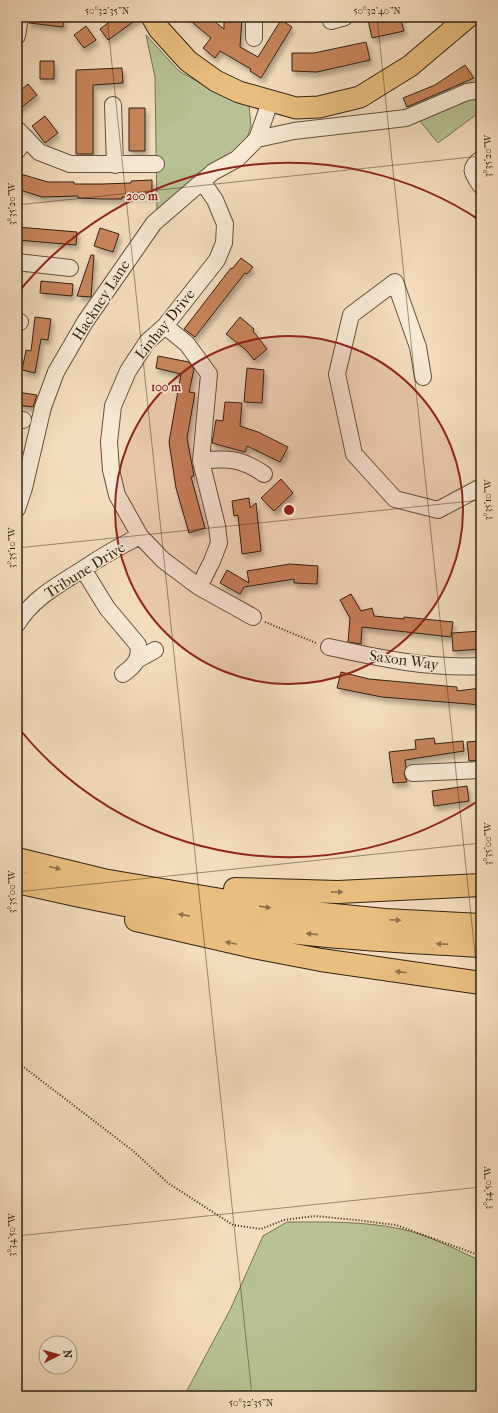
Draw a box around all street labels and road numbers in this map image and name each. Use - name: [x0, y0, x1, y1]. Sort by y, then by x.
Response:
- street label: Hackney Lane: [68, 256, 134, 344]
- street label: Linhay Drive: [131, 285, 199, 363]
- street label: Tribune Drive: [41, 538, 129, 602]
- street label: Saxon Way: [368, 646, 441, 674]

